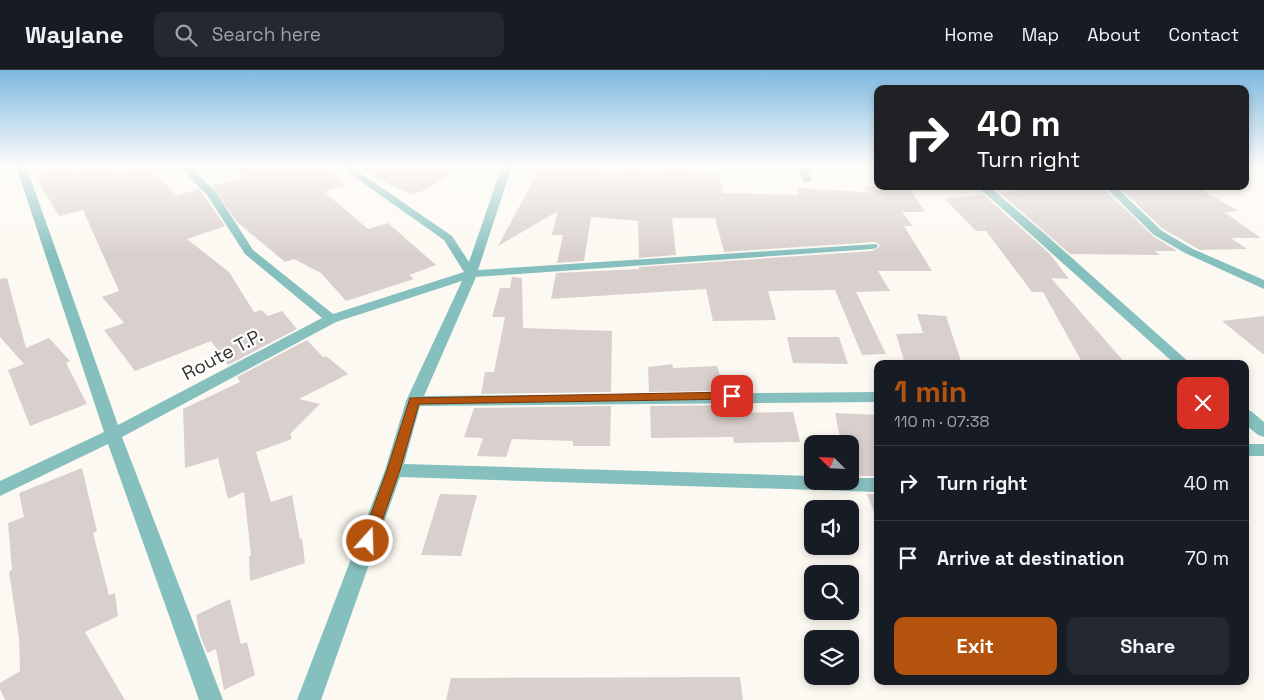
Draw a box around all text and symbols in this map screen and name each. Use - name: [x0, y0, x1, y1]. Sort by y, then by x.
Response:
- search box: [154, 12, 504, 57]
- text: Waylane: [25, 19, 124, 50]
- icon: search: [172, 21, 200, 49]
- text: Search here: [212, 22, 321, 47]
- text: Home: [945, 23, 994, 46]
- text: Map: [1022, 23, 1059, 46]
- text: About: [1087, 23, 1141, 46]
- text: Contact: [1169, 23, 1239, 46]
- text: 40 m: [977, 102, 1061, 146]
- icon: right: [894, 105, 959, 170]
- text: Turn right: [977, 145, 1080, 173]
- street label: Route T.P.: [178, 323, 267, 386]
- text: 1 min: [894, 372, 967, 411]
- pin: [711, 375, 753, 417]
- button: close: [1177, 377, 1229, 429]
- icon: arrive: [718, 382, 746, 410]
- text: 110 m · 07:38: [894, 411, 989, 432]
- north arrow: [804, 435, 859, 490]
- map controls: [804, 435, 859, 685]
- icon: right: [894, 469, 922, 497]
- text: Turn right: [937, 471, 1027, 496]
- text: 40 m: [1184, 471, 1229, 496]
- button: sound: [804, 500, 859, 555]
- position arrow: [341, 514, 393, 566]
- icon: arrive: [894, 544, 922, 572]
- text: Arrive at destination: [937, 546, 1125, 571]
- text: 70 m: [1185, 546, 1229, 571]
- button: search: [804, 565, 859, 620]
- button: Exit: [894, 617, 1057, 675]
- button: Share: [1067, 617, 1229, 675]
- button: layers: [804, 630, 859, 685]

